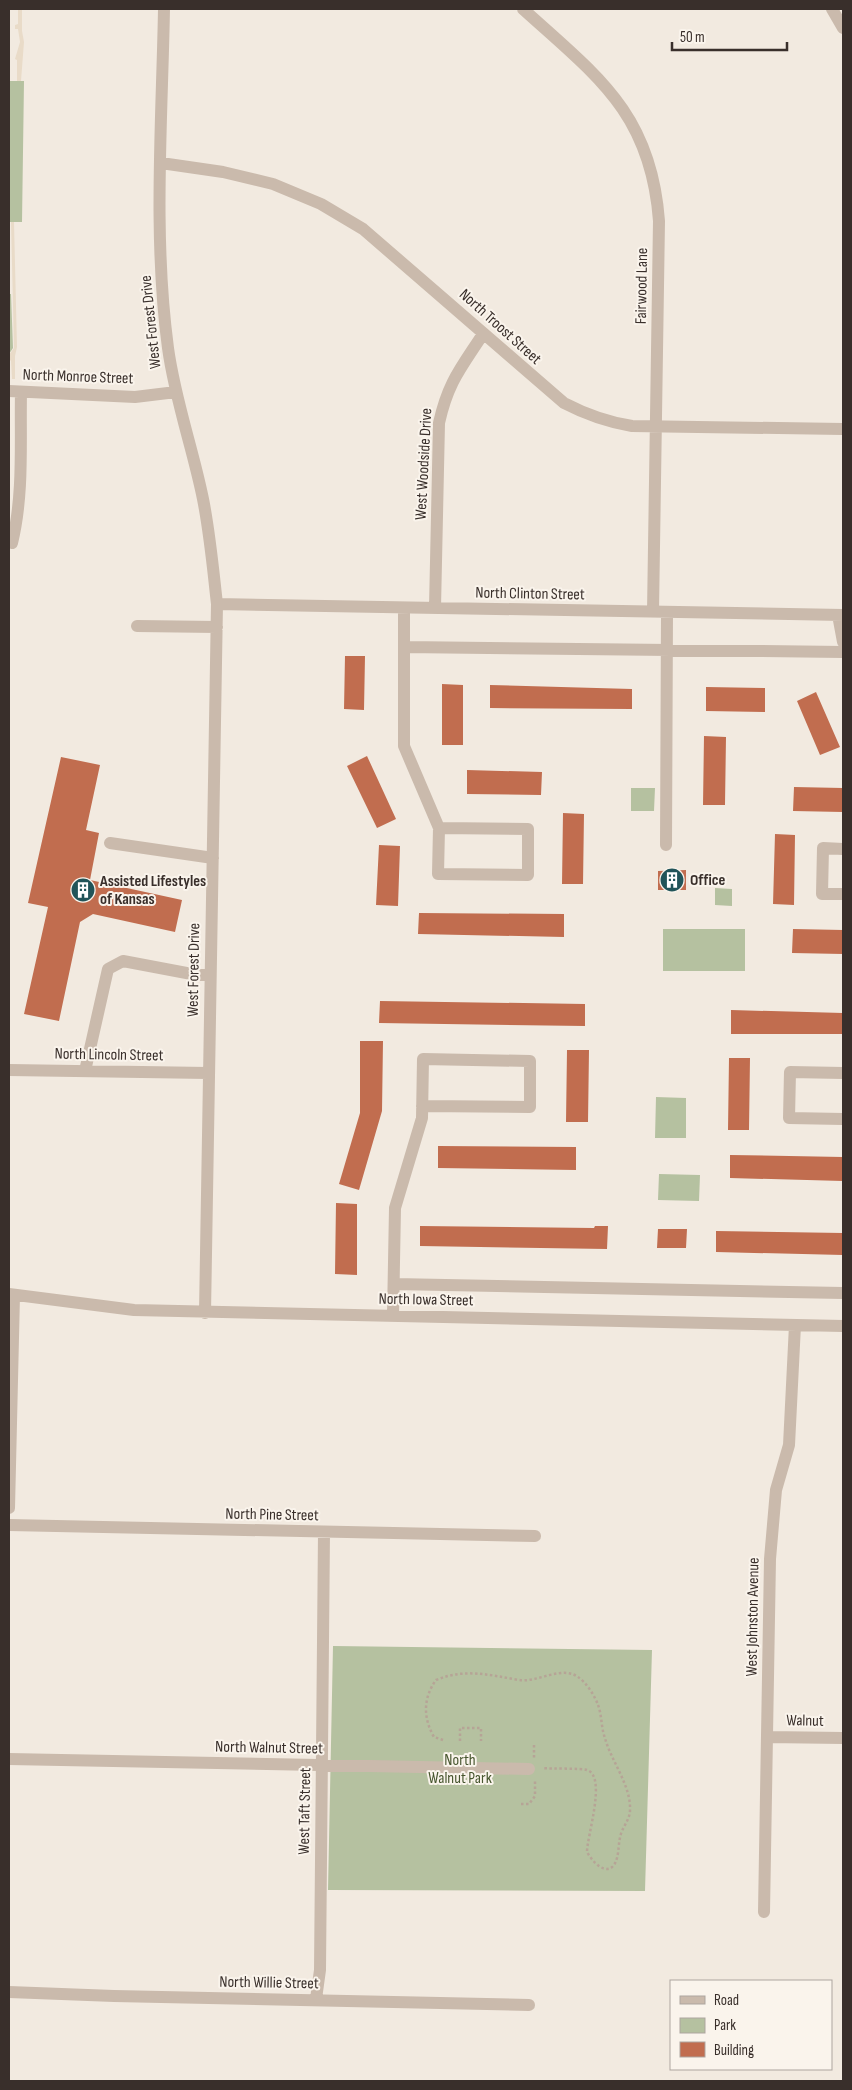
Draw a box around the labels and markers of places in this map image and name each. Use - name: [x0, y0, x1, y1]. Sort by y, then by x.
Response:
- building icon: Office: [659, 867, 685, 893]
- place label: Office: [690, 871, 726, 890]
- place label: Assisted Lifestyles of Kansas: [99, 872, 206, 909]
- building icon: Assisted Lifestyles of Kansas: [70, 877, 96, 903]

